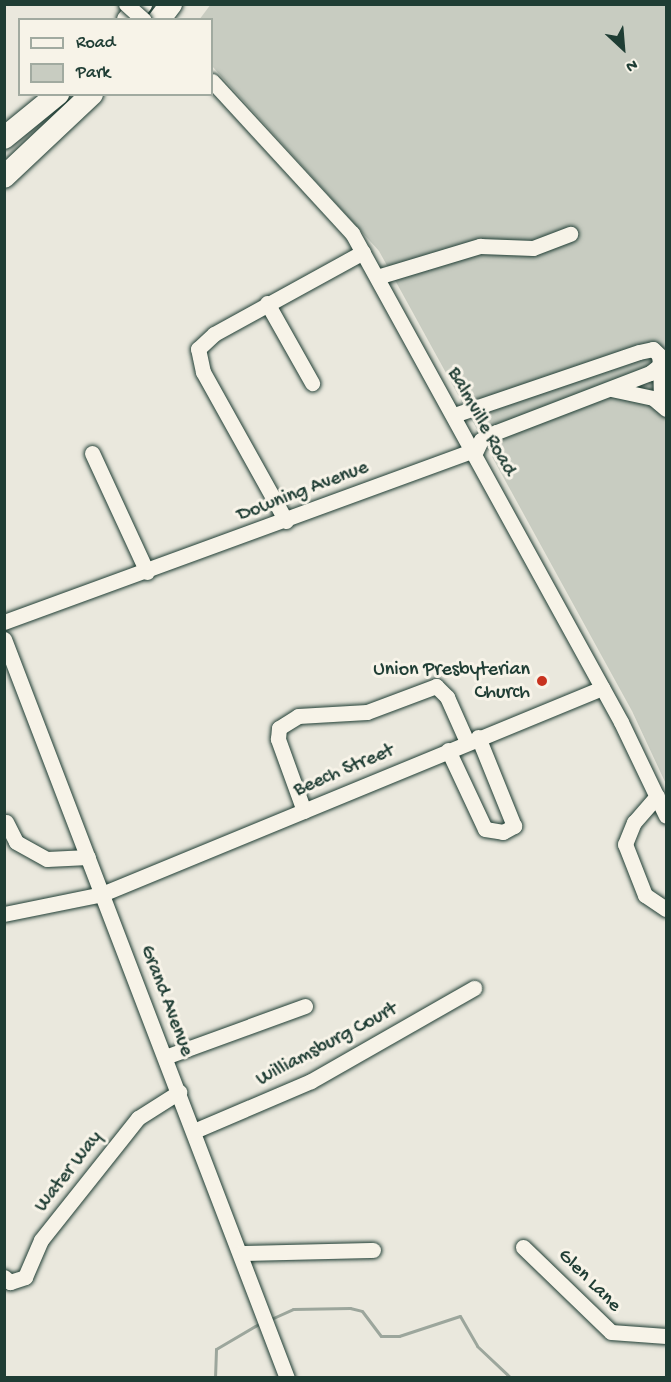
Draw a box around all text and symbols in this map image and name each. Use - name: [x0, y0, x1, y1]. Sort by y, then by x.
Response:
- legend: [18, 18, 213, 96]
- north arrow: [593, 18, 653, 78]
- text: Road: [76, 33, 115, 54]
- text: N: [622, 54, 640, 75]
- text: Park: [76, 63, 110, 84]
- street label: Balmville Road: [441, 363, 521, 481]
- street label: Downing Avenue: [234, 456, 372, 528]
- place label: Union Presbyterian Church: [373, 658, 530, 705]
- marker: Union Presbyterian Church: [535, 674, 549, 688]
- street label: Beech Street: [290, 739, 398, 803]
- street label: Grand Avenue: [134, 942, 198, 1060]
- street label: Williamsburg Court: [252, 998, 402, 1092]
- street label: Water Way: [30, 1127, 108, 1217]
- street label: Glen Lane: [552, 1244, 626, 1318]

